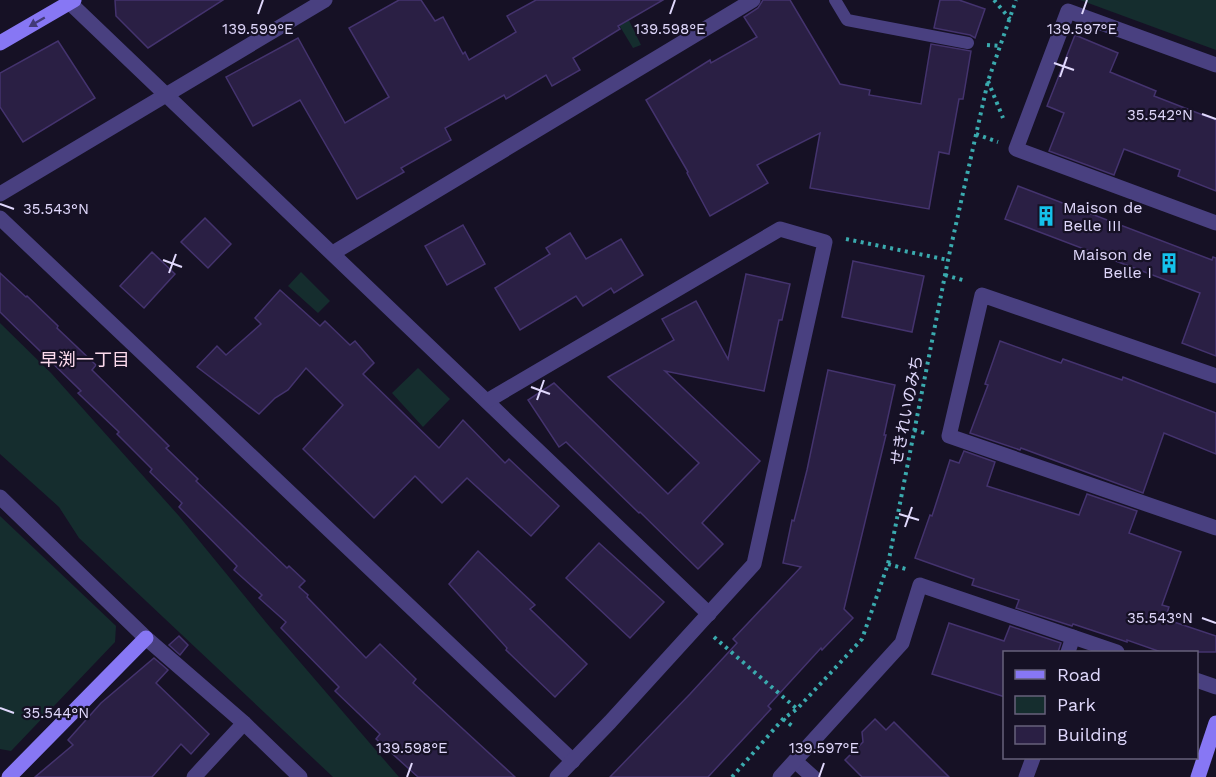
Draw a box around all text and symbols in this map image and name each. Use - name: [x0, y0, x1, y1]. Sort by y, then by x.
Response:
- one-way arrow: [29, 16, 45, 27]
- text: 139.599°E: [222, 20, 294, 38]
- text: 139.598°E: [634, 20, 706, 38]
- text: 139.597°E: [1047, 20, 1117, 38]
- text: 35.542°N: [1127, 106, 1193, 124]
- place label: Maison de Belle III: [1063, 198, 1143, 235]
- text: 35.543°N: [23, 200, 89, 218]
- building icon: Maison de Belle III: [1034, 204, 1058, 228]
- place label: Maison de Belle I: [1072, 245, 1152, 282]
- building icon: Maison de Belle I: [1157, 251, 1181, 275]
- district label: 早渕一丁目: [40, 349, 130, 370]
- street label: せきれいのみち: [886, 353, 927, 467]
- text: 35.543°N: [1127, 609, 1193, 627]
- legend: [1003, 651, 1198, 759]
- text: Road: [1057, 664, 1101, 685]
- text: Park: [1057, 694, 1096, 715]
- text: 35.544°N: [23, 704, 89, 722]
- text: Building: [1057, 724, 1127, 745]
- text: 139.598°E: [376, 739, 448, 757]
- text: 139.597°E: [789, 739, 859, 757]

